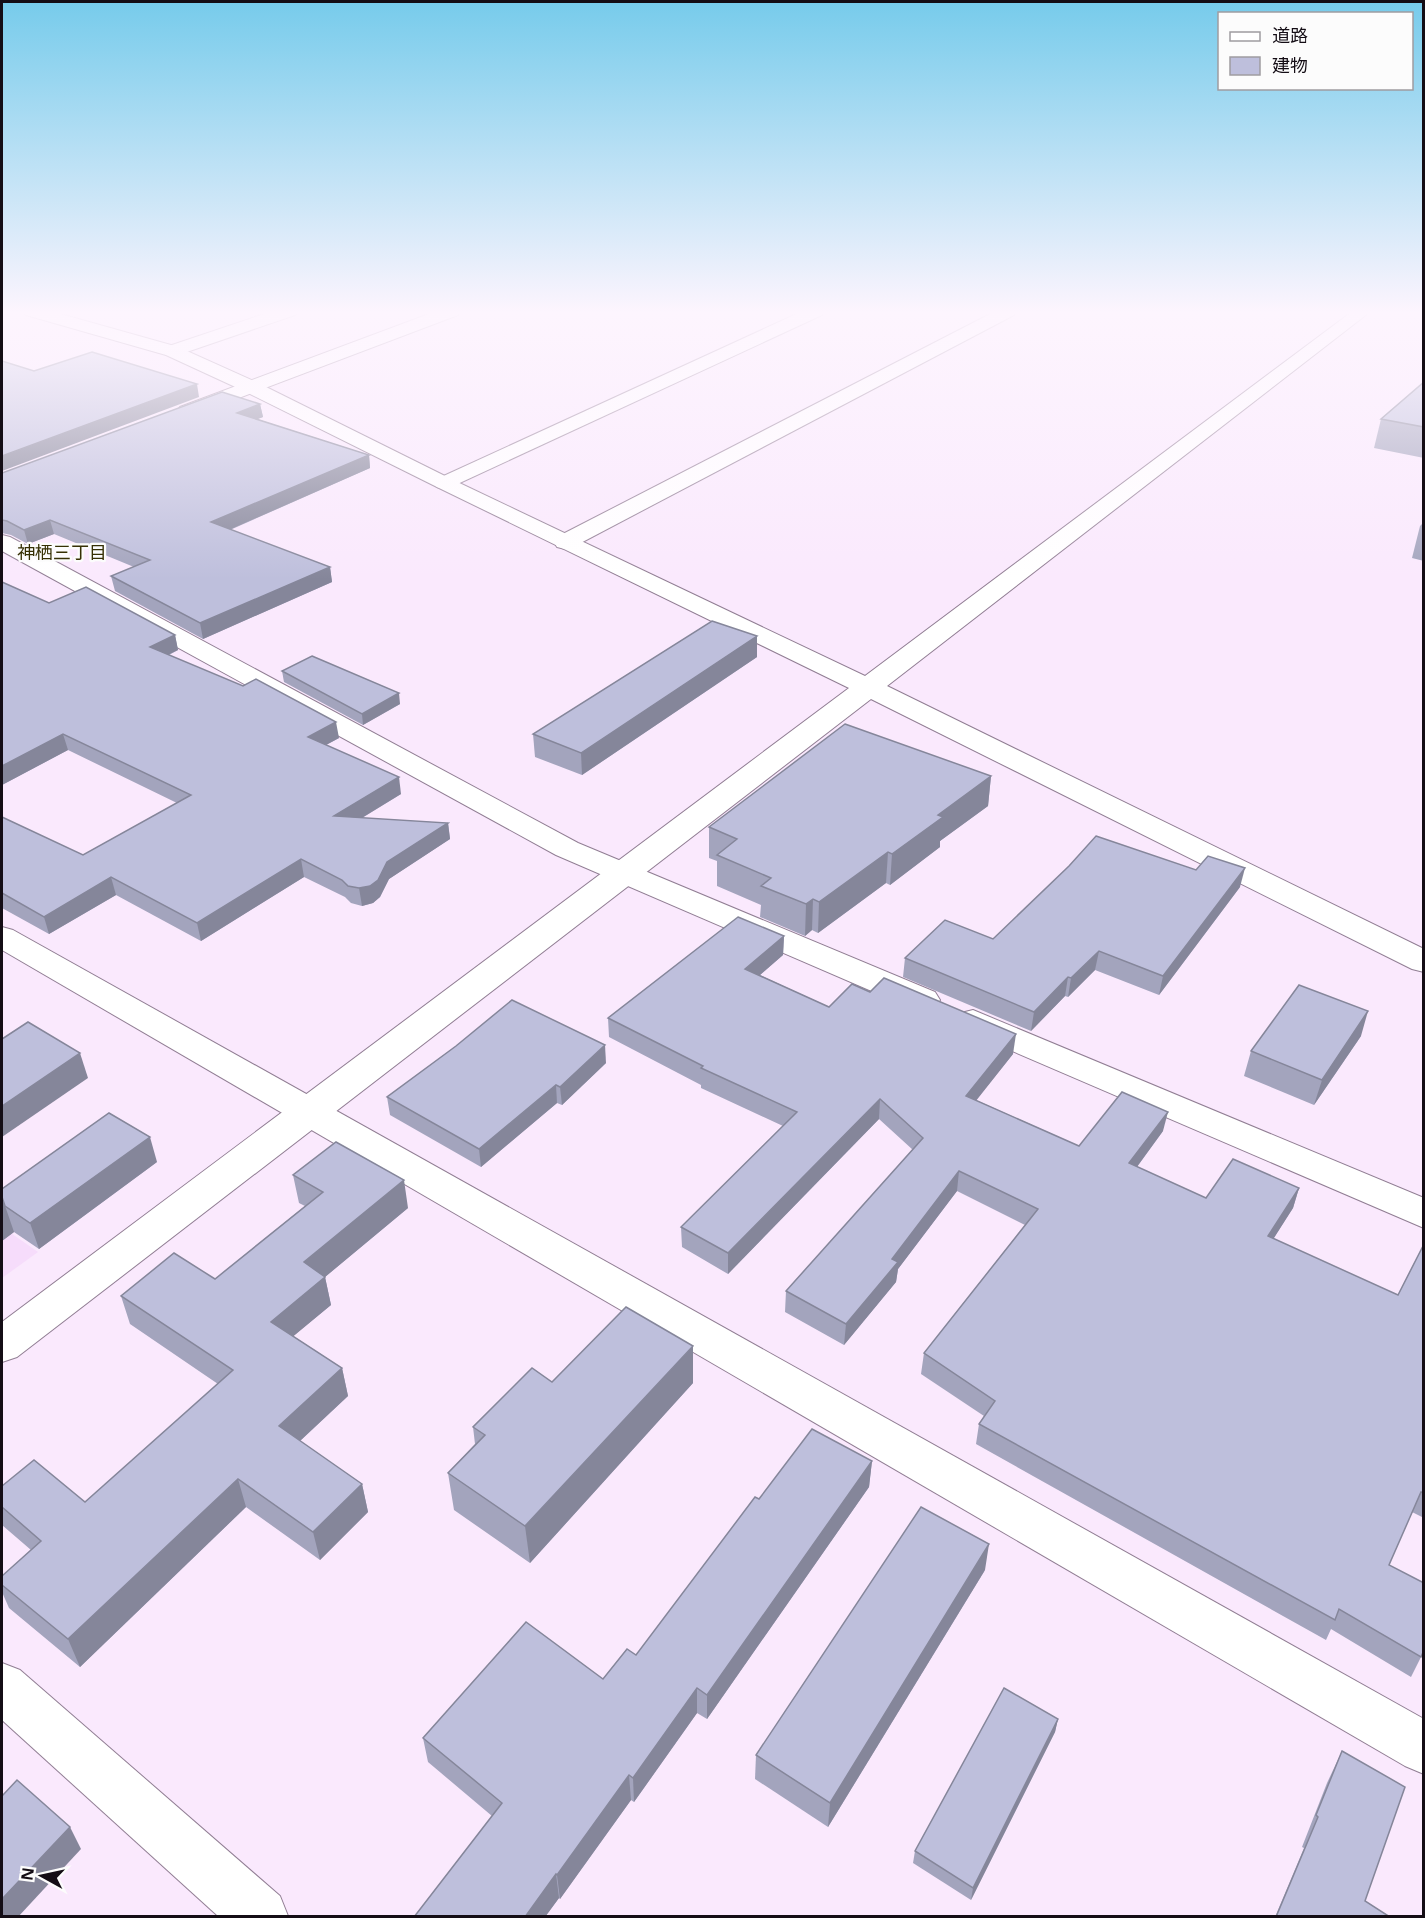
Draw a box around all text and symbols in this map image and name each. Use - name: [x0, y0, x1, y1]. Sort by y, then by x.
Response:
- legend: [1218, 12, 1413, 90]
- text: 道路: [1272, 23, 1308, 47]
- text: 建物: [1272, 53, 1308, 77]
- district label: 神栖三丁目: [17, 540, 107, 564]
- north arrow: [12, 1846, 72, 1906]
- text: N: [15, 1866, 39, 1882]

